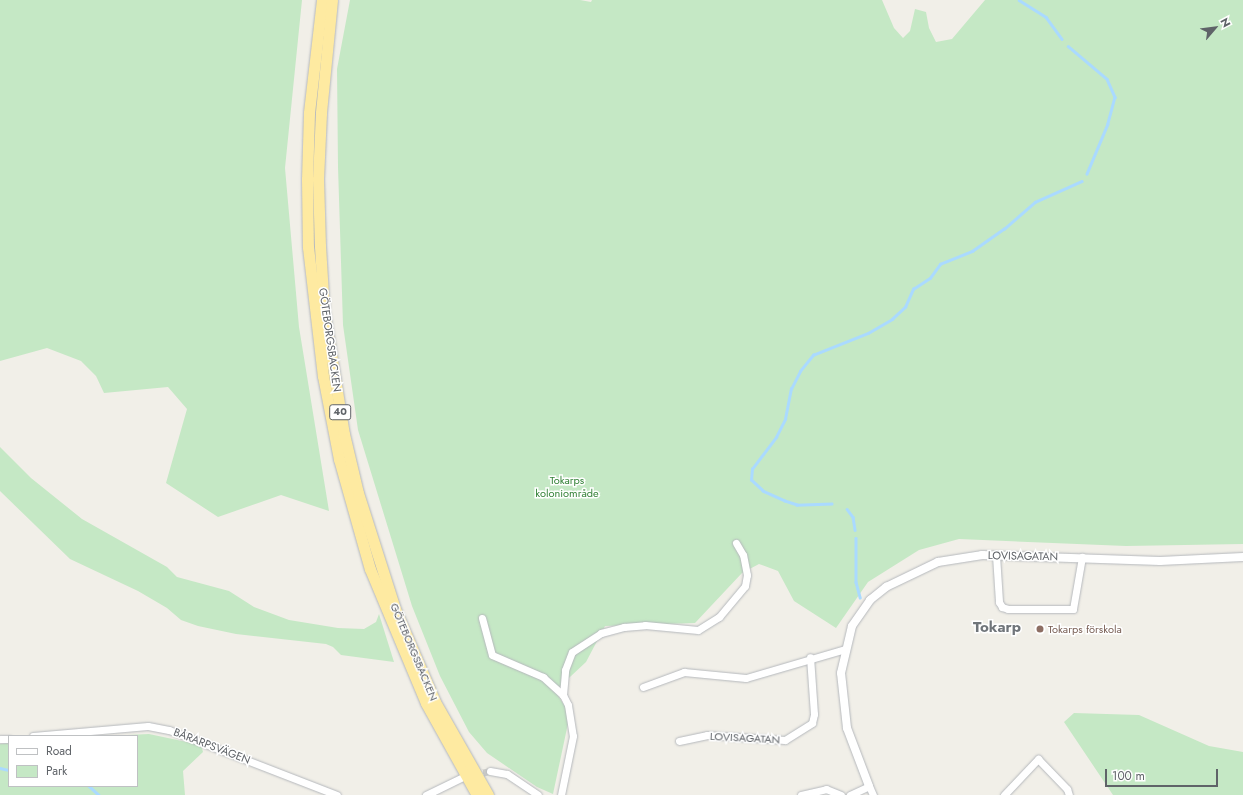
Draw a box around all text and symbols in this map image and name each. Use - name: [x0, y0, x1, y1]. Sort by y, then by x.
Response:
- north arrow: [1195, 8, 1235, 48]
- text: N: [1216, 15, 1235, 30]
- street label: GÖTEBORGSBACKEN: [316, 287, 344, 393]
- road number: 40: [329, 404, 351, 420]
- park label: Tokarps koloniområde: [535, 474, 599, 500]
- street label: LOVISAGATAN: [988, 549, 1058, 563]
- street label: GÖTEBORGSBACKEN: [387, 601, 441, 703]
- district label: Tokarp: [973, 619, 1021, 637]
- place label: Tokarps förskola: [1048, 622, 1122, 636]
- marker: Tokarps förskola: [1035, 624, 1045, 634]
- street label: BÅRARPSVÄGEN: [172, 725, 252, 767]
- street label: LOVISAGATAN: [710, 730, 780, 746]
- legend: [8, 735, 138, 787]
- text: Road: [46, 742, 72, 760]
- scale bar: [1107, 761, 1220, 787]
- text: Park: [46, 762, 67, 780]
- text: 100 m: [1112, 767, 1145, 785]

